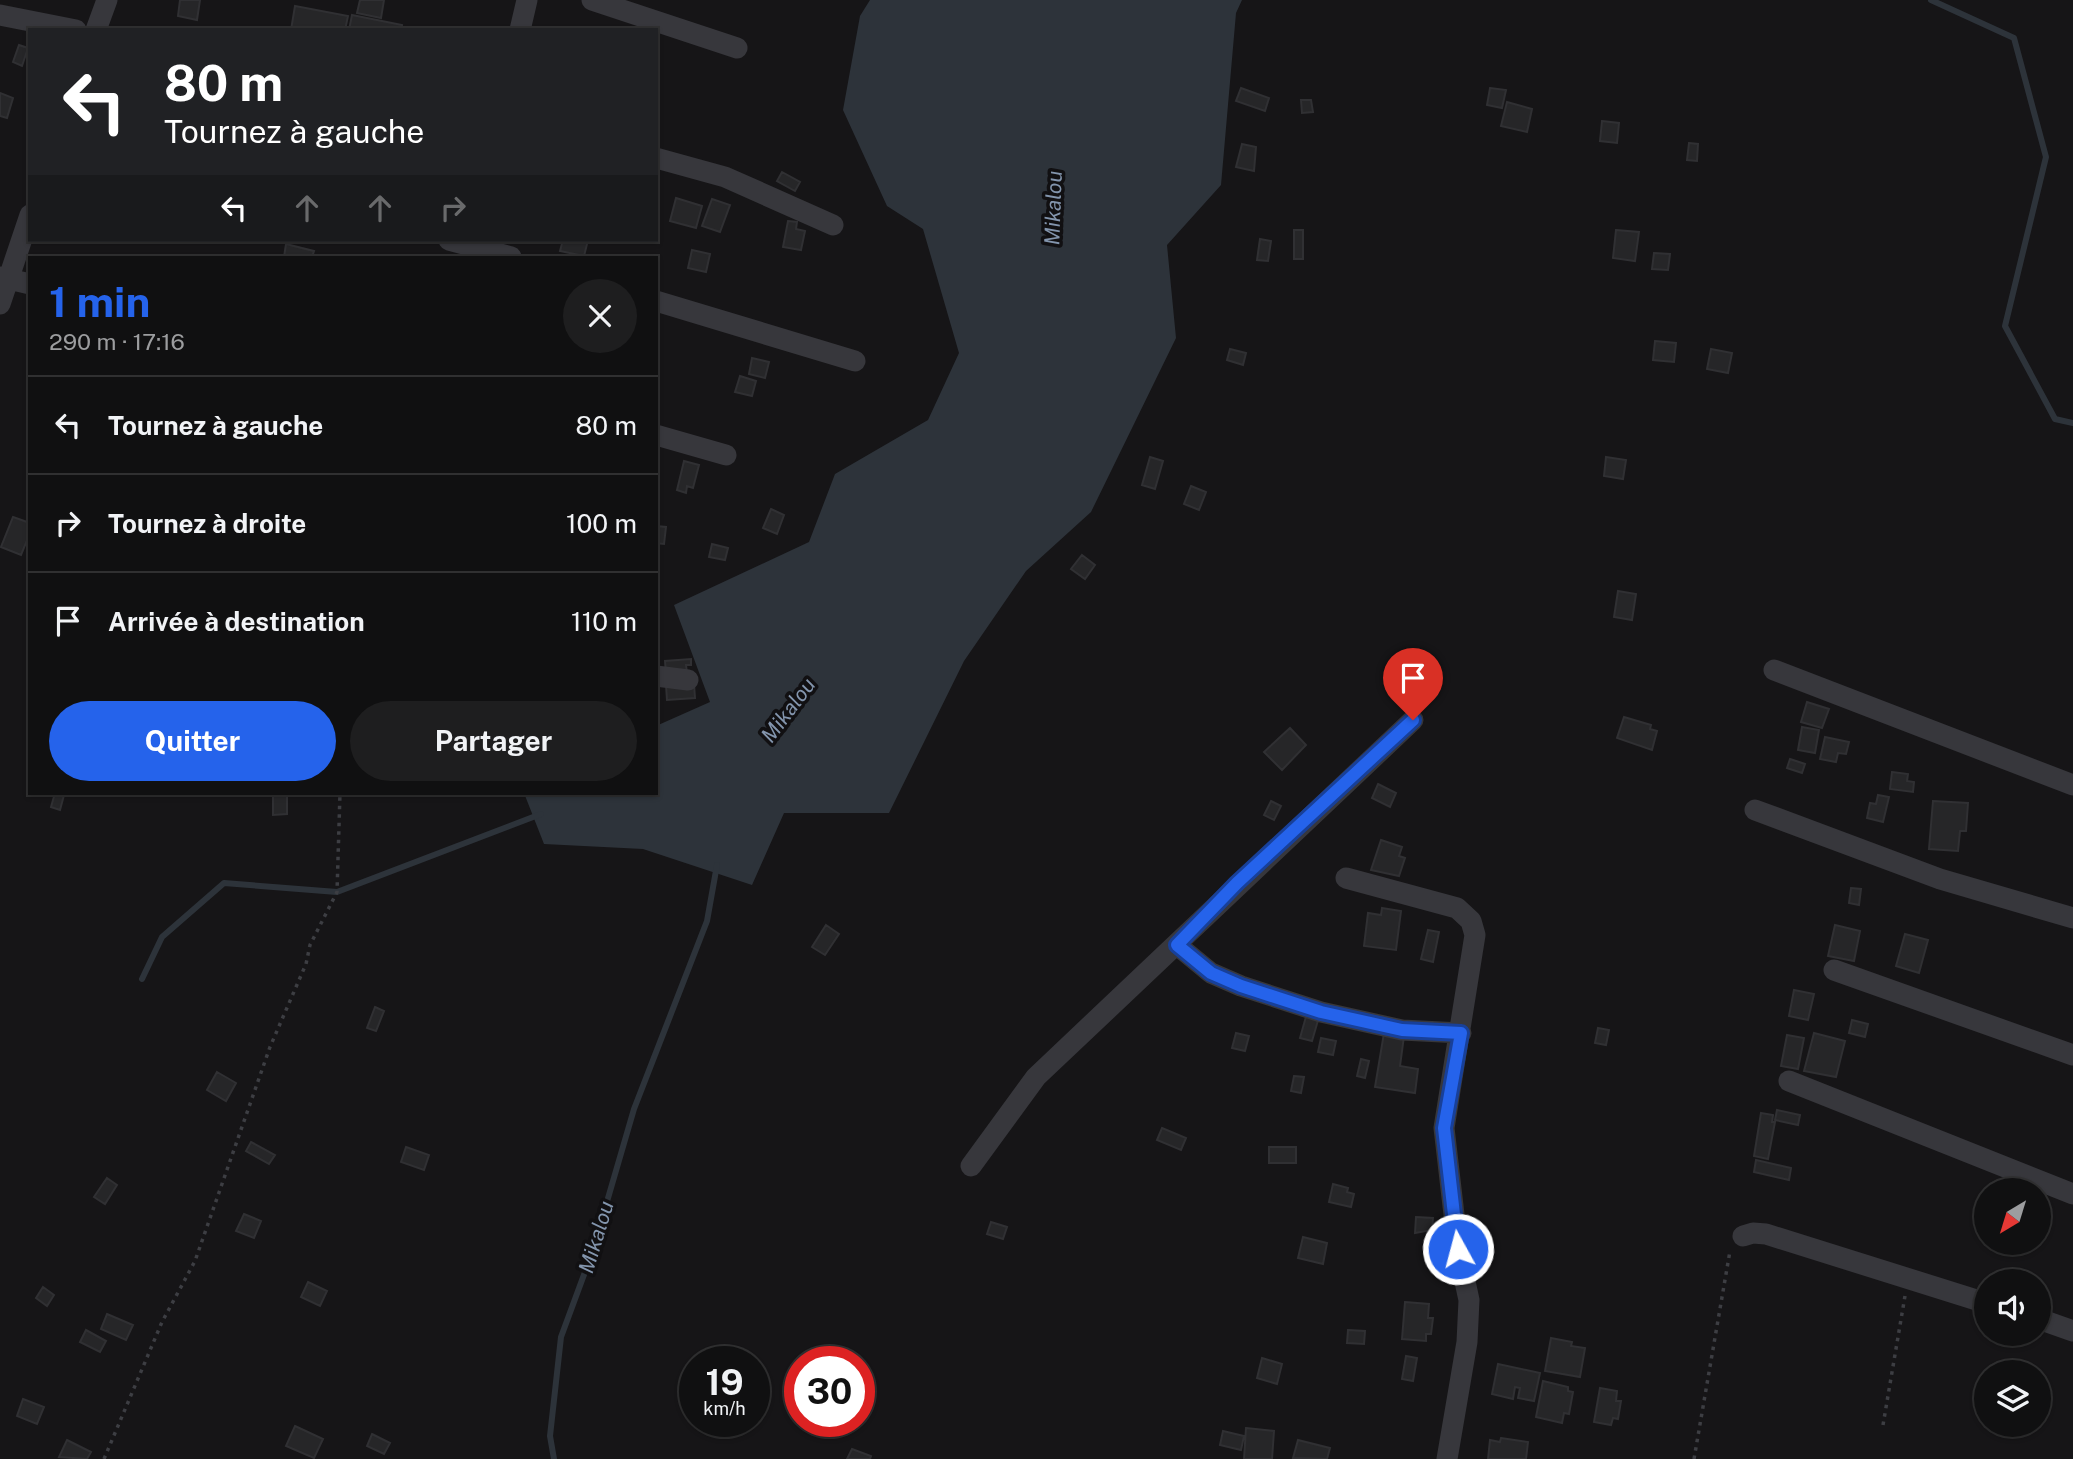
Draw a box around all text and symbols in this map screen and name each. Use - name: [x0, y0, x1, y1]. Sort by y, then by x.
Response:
- text: 80 m: [164, 54, 283, 112]
- icon: left: [49, 56, 140, 147]
- text: Tournez à gauche: [164, 113, 424, 150]
- water label: Mikalou: [1039, 170, 1067, 246]
- icon: left: [215, 189, 253, 227]
- icon: ahead: [288, 189, 326, 227]
- icon: ahead: [361, 189, 399, 227]
- icon: right: [434, 189, 472, 227]
- text: 1 min: [49, 277, 150, 326]
- button: close: [563, 279, 637, 353]
- text: 290 m · 17:16: [49, 328, 185, 355]
- icon: left: [49, 406, 87, 444]
- text: Tournez à gauche: [108, 410, 323, 441]
- text: 80 m: [576, 410, 637, 441]
- icon: right: [49, 504, 87, 542]
- text: Tournez à droite: [108, 508, 306, 539]
- text: 100 m: [566, 508, 637, 539]
- icon: arrive: [49, 602, 87, 640]
- text: Arrivée à destination: [108, 606, 365, 637]
- text: 110 m: [571, 606, 637, 637]
- pin: [1383, 648, 1443, 720]
- icon: arrive: [1394, 659, 1432, 697]
- water label: Mikalou: [756, 673, 820, 747]
- button: Quitter: [49, 701, 336, 781]
- button: Partager: [350, 701, 637, 781]
- north arrow: [1974, 1178, 2051, 1255]
- map controls: [1974, 1178, 2051, 1437]
- water label: Mikalou: [573, 1198, 619, 1276]
- position arrow: [1421, 1212, 1495, 1286]
- button: sound: [1974, 1269, 2051, 1346]
- speed limit sign: 30: [784, 1346, 875, 1437]
- button: layers: [1974, 1360, 2051, 1437]
- text: 19: [705, 1362, 744, 1403]
- text: km/h: [703, 1398, 746, 1419]

